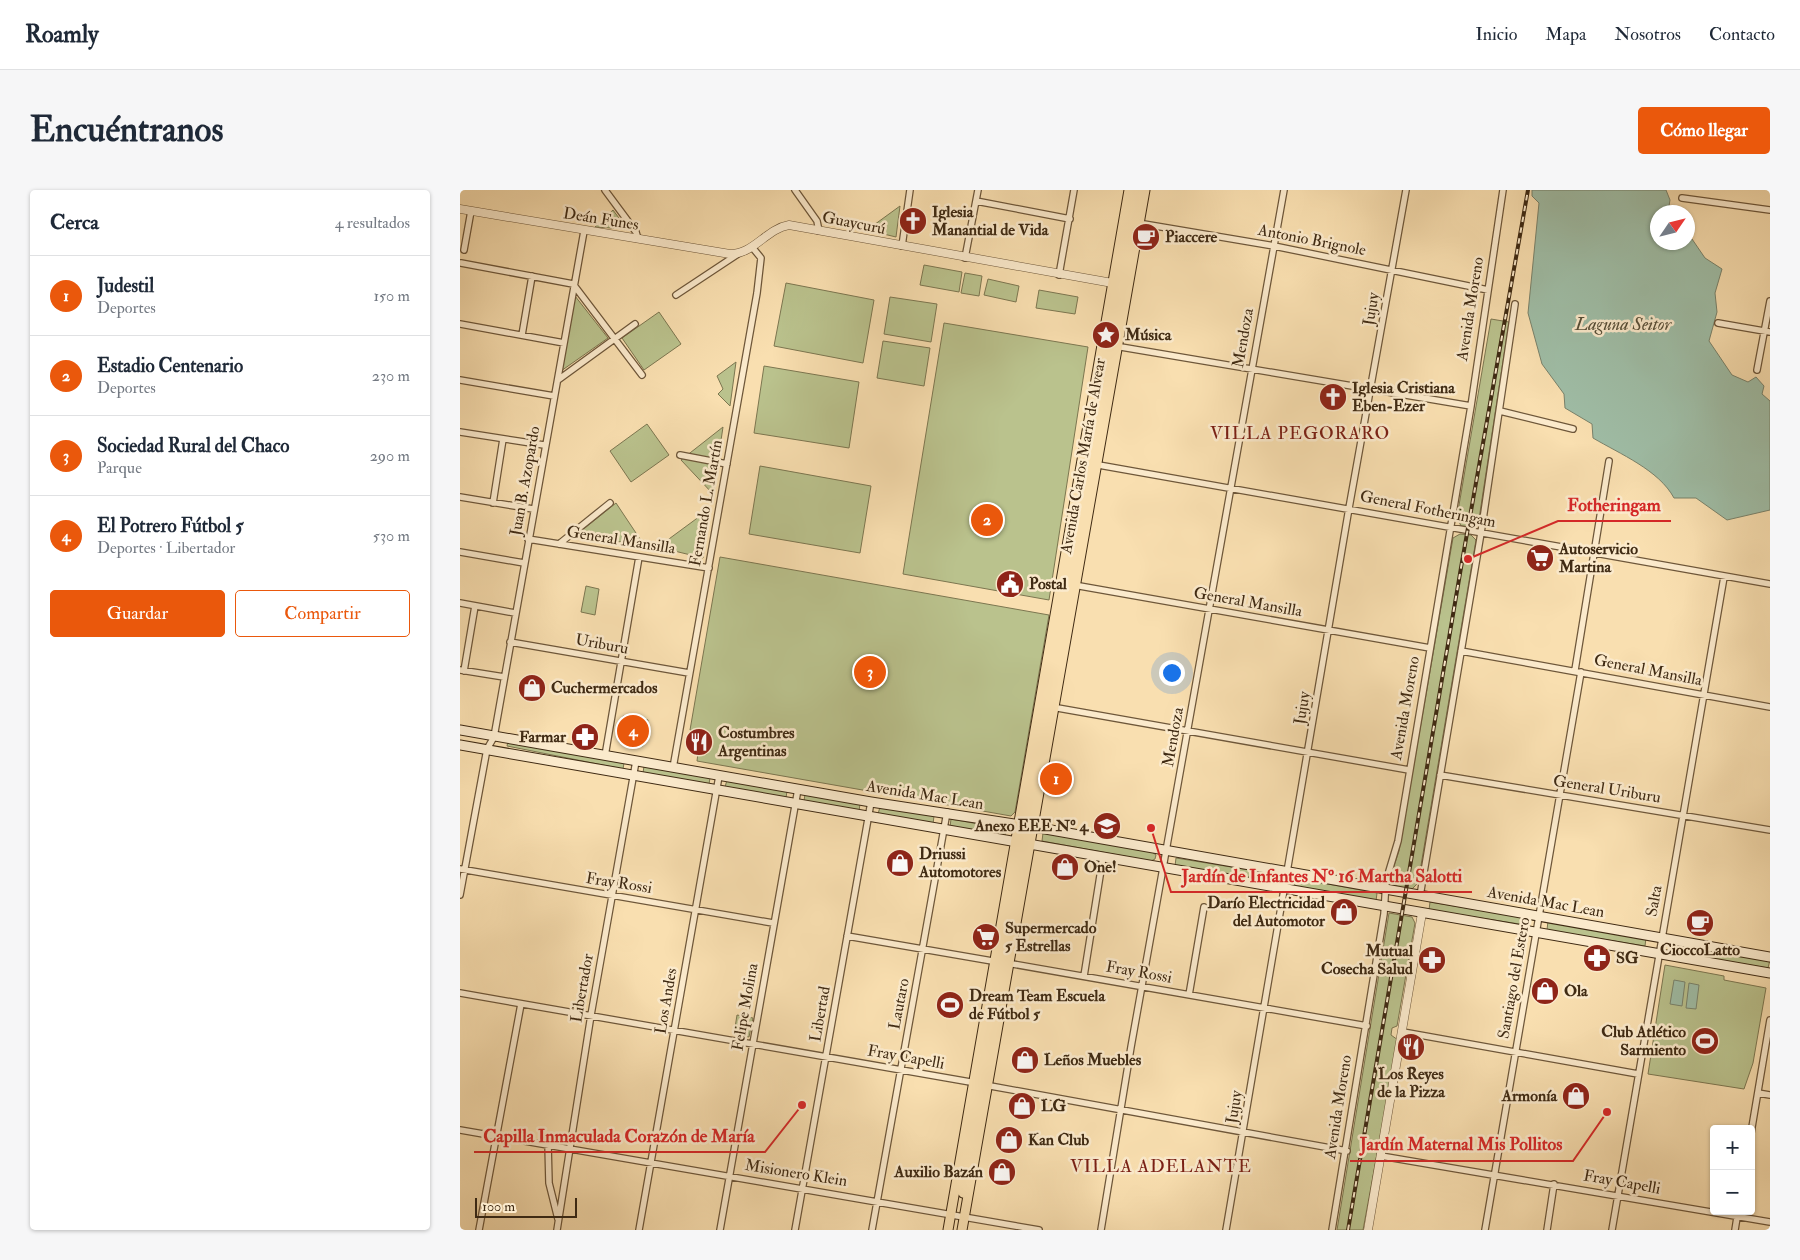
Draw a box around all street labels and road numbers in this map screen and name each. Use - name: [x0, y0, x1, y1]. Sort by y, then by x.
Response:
- street label: Deán Funes: [562, 203, 640, 235]
- street label: Guaycurú: [821, 207, 887, 239]
- street label: Antonio Brignole: [1255, 220, 1368, 260]
- street label: Avenida Moreno: [1452, 255, 1488, 363]
- street label: Jujuy: [1358, 290, 1385, 328]
- street label: Mendoza: [1228, 306, 1258, 369]
- street label: Avenida Carlos María de Alvear: [1056, 357, 1110, 556]
- street label: Juan B. Azopardo: [505, 424, 546, 539]
- street label: Fernando L. Martín: [685, 438, 727, 568]
- street label: General Fotheringam: [1358, 486, 1498, 532]
- street label: General Mansilla: [565, 522, 677, 559]
- street label: General Mansilla: [1192, 583, 1304, 621]
- street label: Uriburu: [574, 630, 630, 658]
- street label: General Mansilla: [1592, 650, 1704, 690]
- street label: Avenida Moreno: [1386, 654, 1424, 762]
- street label: Jujuy: [1289, 689, 1316, 727]
- street label: Mendoza: [1158, 705, 1188, 768]
- street label: General Uriburu: [1552, 771, 1662, 807]
- street label: Avenida Mac Lean: [864, 776, 985, 814]
- street label: Fray Rossi: [585, 868, 653, 898]
- street label: Avenida Mac Lean: [1485, 882, 1606, 922]
- street label: Salta: [1641, 883, 1667, 918]
- street label: Santiago del Estero: [1493, 915, 1535, 1040]
- street label: Libertador: [566, 952, 598, 1024]
- street label: Fray Rossi: [1104, 956, 1174, 988]
- street label: Felipe Molina: [727, 961, 764, 1053]
- street label: Los Andes: [650, 966, 682, 1036]
- street label: Lautaro: [884, 976, 914, 1031]
- street label: Libertad: [805, 985, 835, 1043]
- street label: Fray Capelli: [866, 1040, 946, 1075]
- street label: Avenida Moreno: [1320, 1053, 1356, 1161]
- street label: Jujuy: [1221, 1088, 1248, 1126]
- street label: Misionero Klein: [743, 1155, 849, 1191]
- street label: Fray Capelli: [1582, 1165, 1662, 1200]

